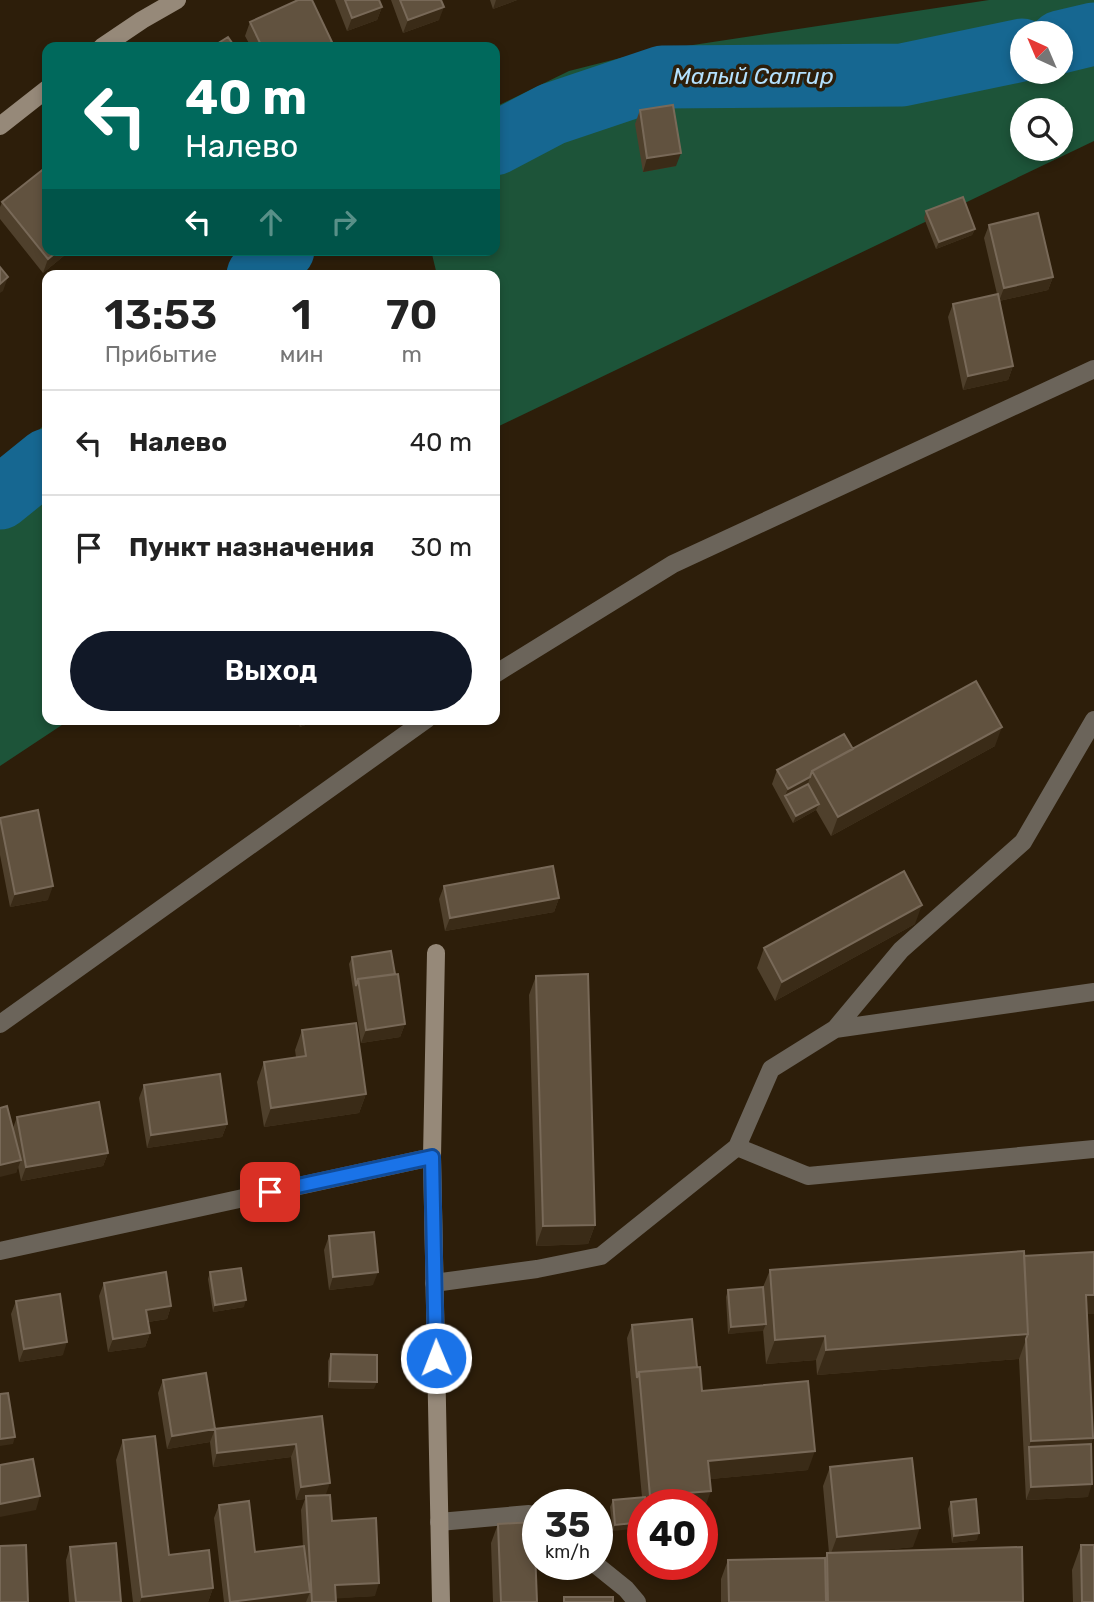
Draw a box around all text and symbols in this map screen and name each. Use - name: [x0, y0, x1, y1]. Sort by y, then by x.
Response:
- north arrow: [1010, 21, 1073, 84]
- map controls: [1010, 21, 1073, 161]
- water label: Малый Салгир: [673, 62, 834, 90]
- text: 40 m: [185, 68, 307, 126]
- icon: left: [70, 70, 161, 161]
- button: search: [1010, 98, 1073, 161]
- text: Налево: [185, 127, 298, 165]
- icon: left: [179, 203, 217, 241]
- icon: ahead: [252, 203, 290, 241]
- icon: right: [325, 203, 363, 241]
- text: 13:53: [105, 290, 217, 340]
- text: 1: [292, 290, 312, 340]
- text: 70: [386, 290, 437, 340]
- text: Прибытие: [105, 340, 217, 368]
- text: мин: [280, 340, 323, 368]
- text: m: [401, 340, 422, 368]
- icon: left: [70, 424, 108, 462]
- text: Налево: [129, 427, 227, 458]
- text: 40 m: [410, 427, 472, 458]
- icon: arrive: [70, 529, 108, 567]
- text: Пункт назначения: [129, 532, 374, 563]
- text: 30 m: [410, 532, 472, 563]
- button: Выход: [70, 631, 472, 711]
- pin: [240, 1162, 300, 1222]
- icon: arrive: [251, 1173, 289, 1211]
- position arrow: [399, 1321, 473, 1395]
- speed limit sign: 40: [627, 1489, 718, 1580]
- text: 35: [545, 1504, 590, 1546]
- text: km/h: [545, 1541, 590, 1563]

